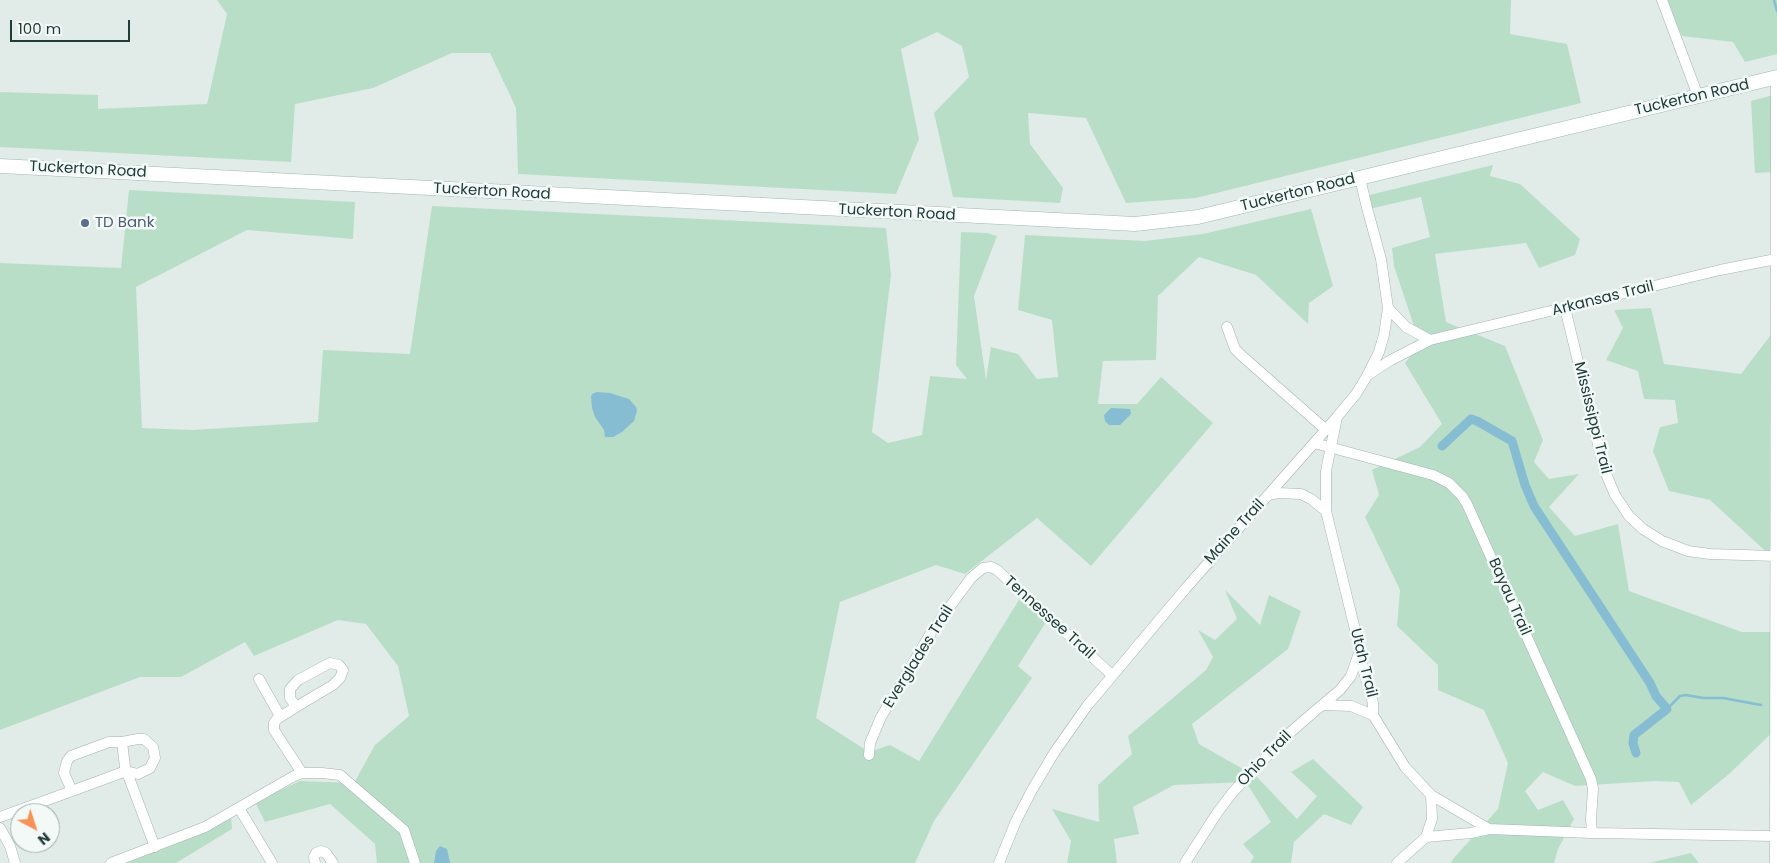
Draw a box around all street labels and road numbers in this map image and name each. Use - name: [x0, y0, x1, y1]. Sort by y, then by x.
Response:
- street label: Tuckerton Road: [1633, 76, 1751, 120]
- street label: Tuckerton Road: [29, 158, 147, 182]
- street label: Tuckerton Road: [1239, 170, 1357, 216]
- street label: Tuckerton Road: [433, 180, 551, 204]
- street label: Tuckerton Road: [838, 201, 956, 225]
- street label: Arkansas Trail: [1550, 278, 1656, 320]
- street label: Mississippi Trail: [1569, 360, 1615, 476]
- street label: Maine Trail: [1201, 496, 1269, 568]
- street label: Bayau Trail: [1484, 556, 1534, 638]
- street label: Tennessee Trail: [1000, 573, 1098, 663]
- street label: Everglades Trail: [880, 602, 958, 712]
- street label: Utah Trail: [1346, 627, 1380, 699]
- street label: Ohio Trail: [1234, 728, 1296, 790]

